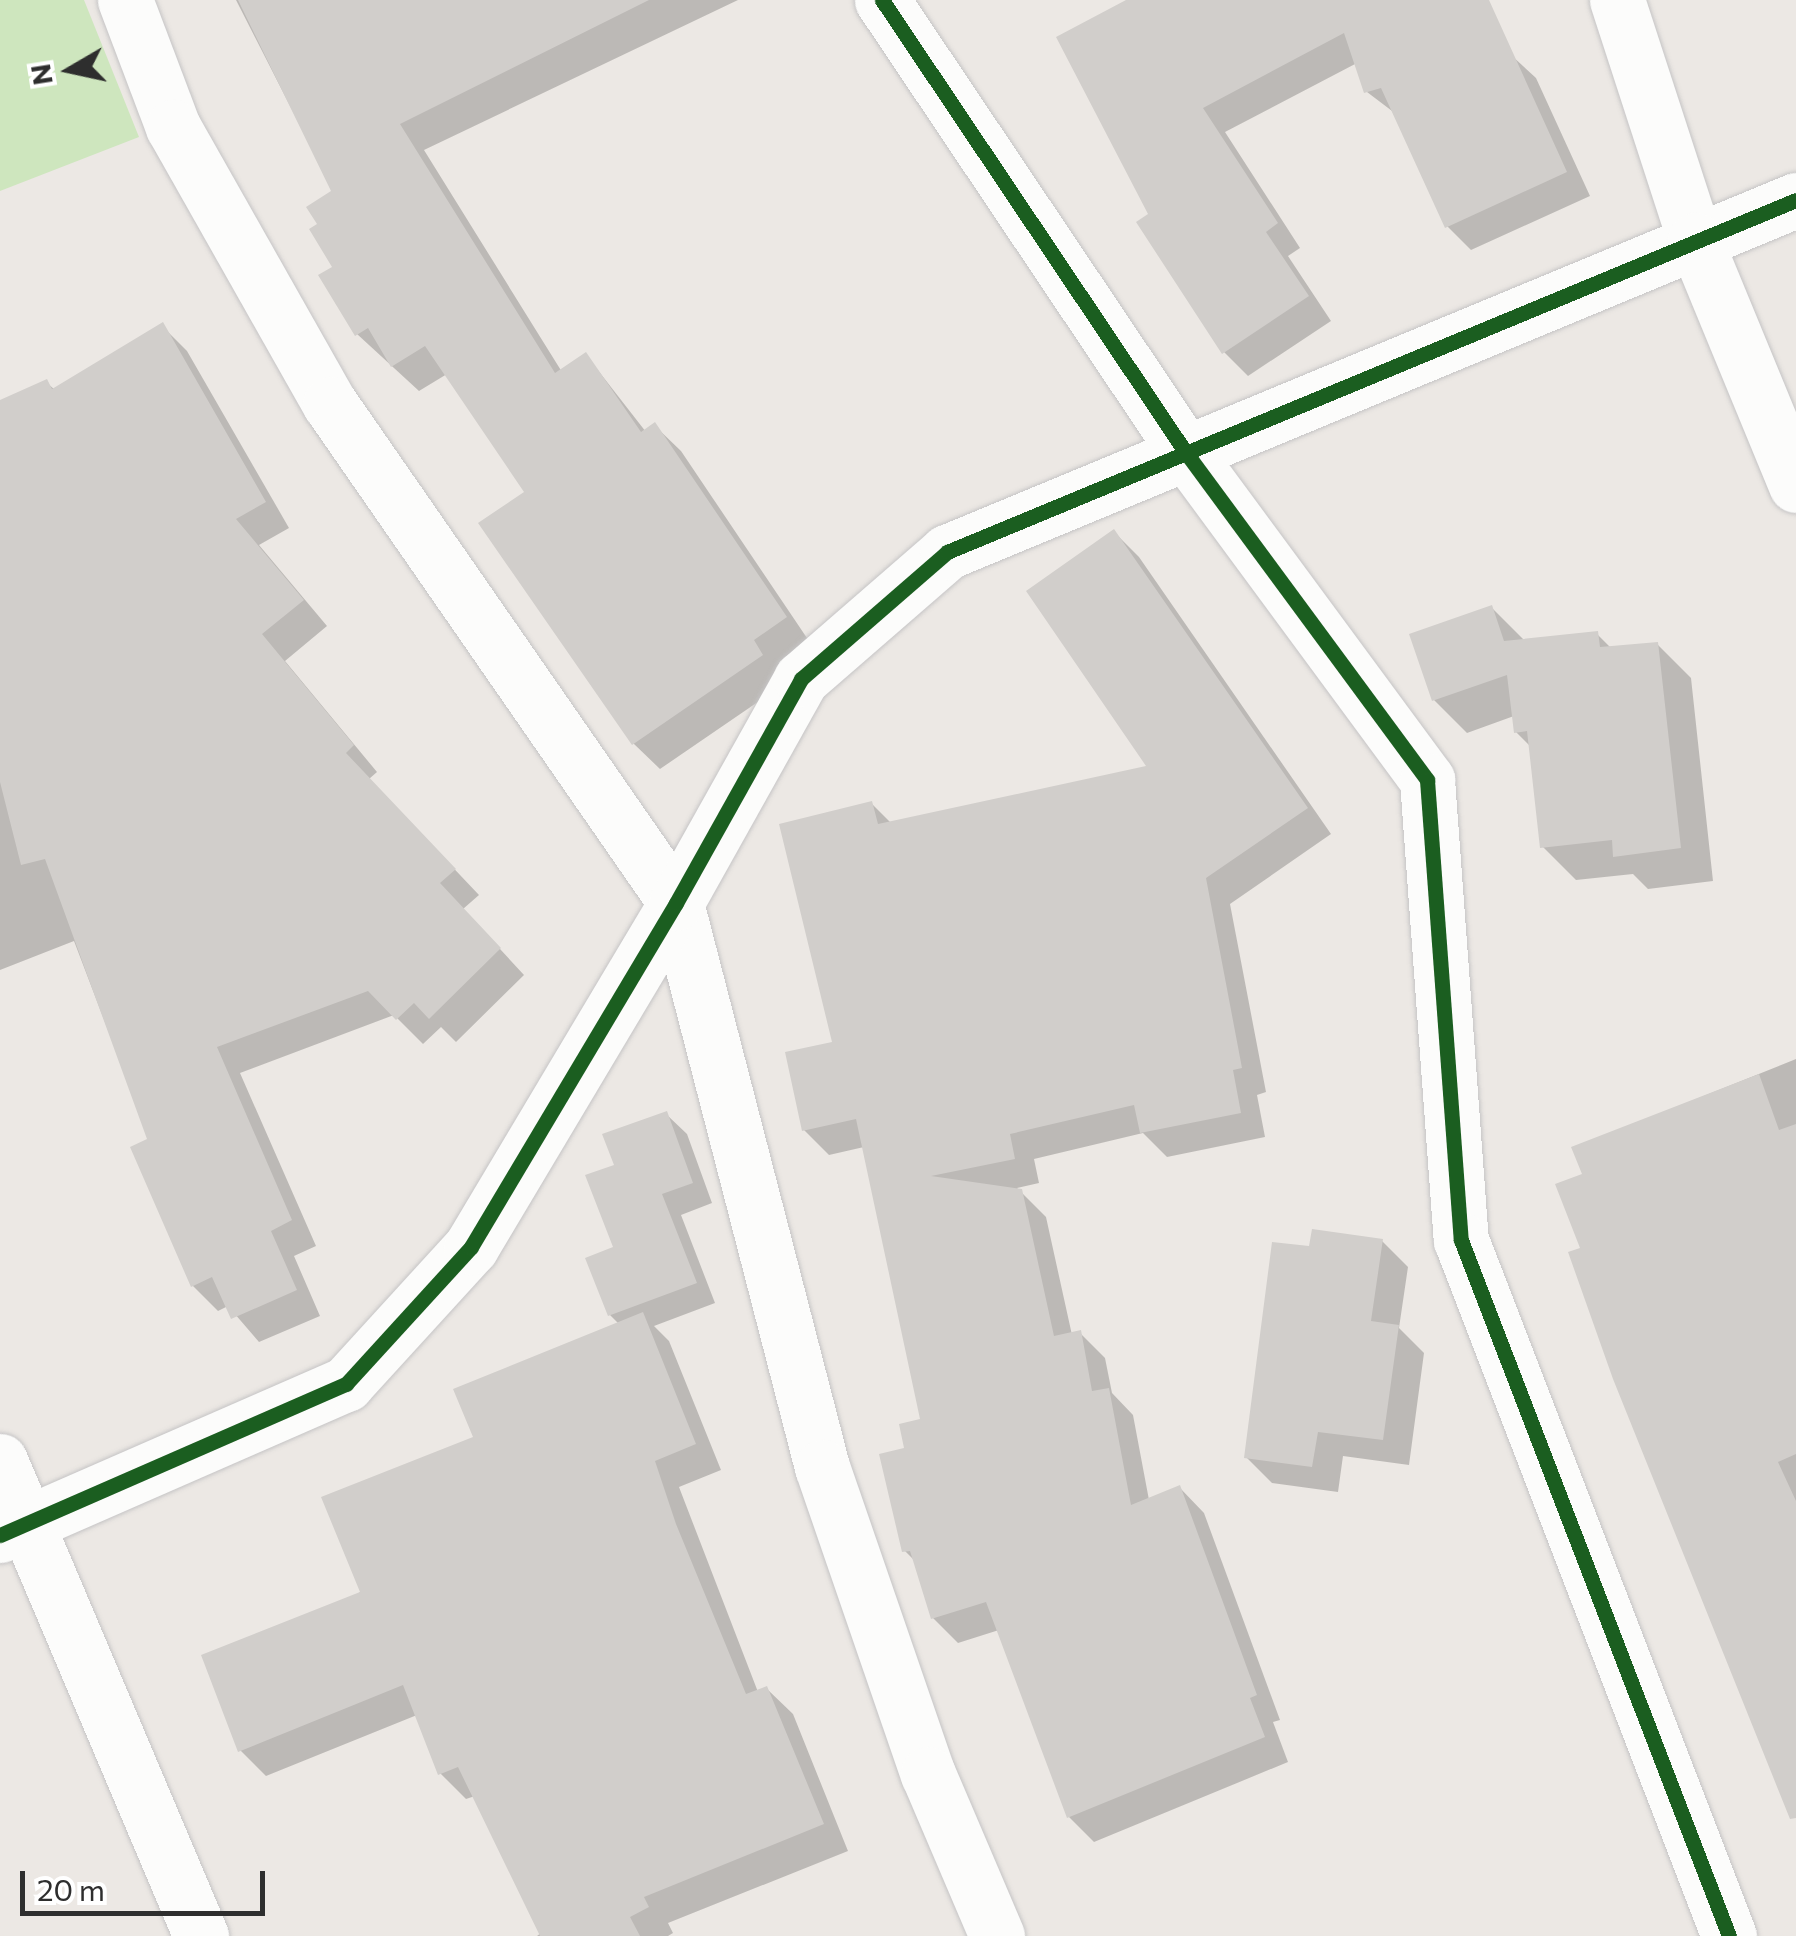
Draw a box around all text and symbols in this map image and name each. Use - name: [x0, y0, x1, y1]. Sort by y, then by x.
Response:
- north arrow: [20, 20, 120, 120]
- text: N: [22, 62, 59, 88]
- scale bar: [25, 1851, 270, 1913]
- text: 20 m: [37, 1870, 105, 1907]

